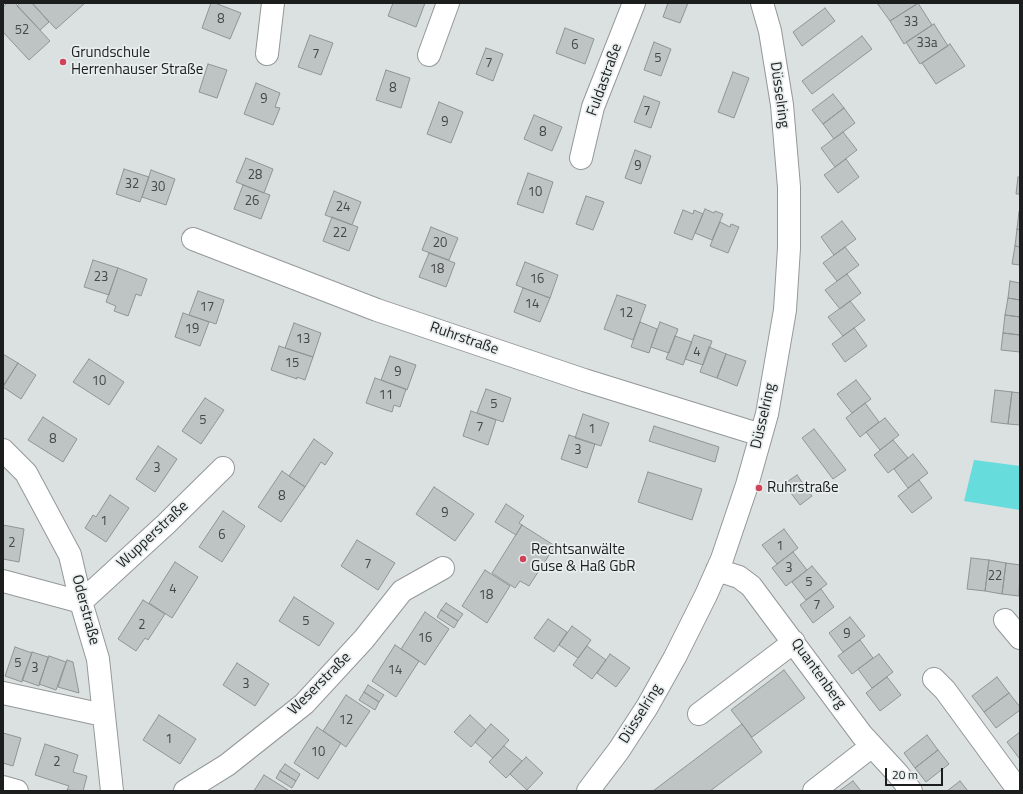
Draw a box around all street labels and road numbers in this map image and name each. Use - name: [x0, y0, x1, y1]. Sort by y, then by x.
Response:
- street label: Fuldastraße: [584, 41, 626, 119]
- street label: Düsselring: [765, 61, 793, 129]
- street label: Ruhrstraße: [427, 319, 501, 359]
- street label: Düsselring: [748, 381, 780, 451]
- street label: Wupperstraße: [114, 497, 192, 573]
- street label: Oderstraße: [67, 573, 103, 647]
- street label: Quantenberg: [786, 635, 850, 713]
- street label: Weserstraße: [285, 649, 355, 719]
- street label: Düsselring: [616, 681, 666, 747]

